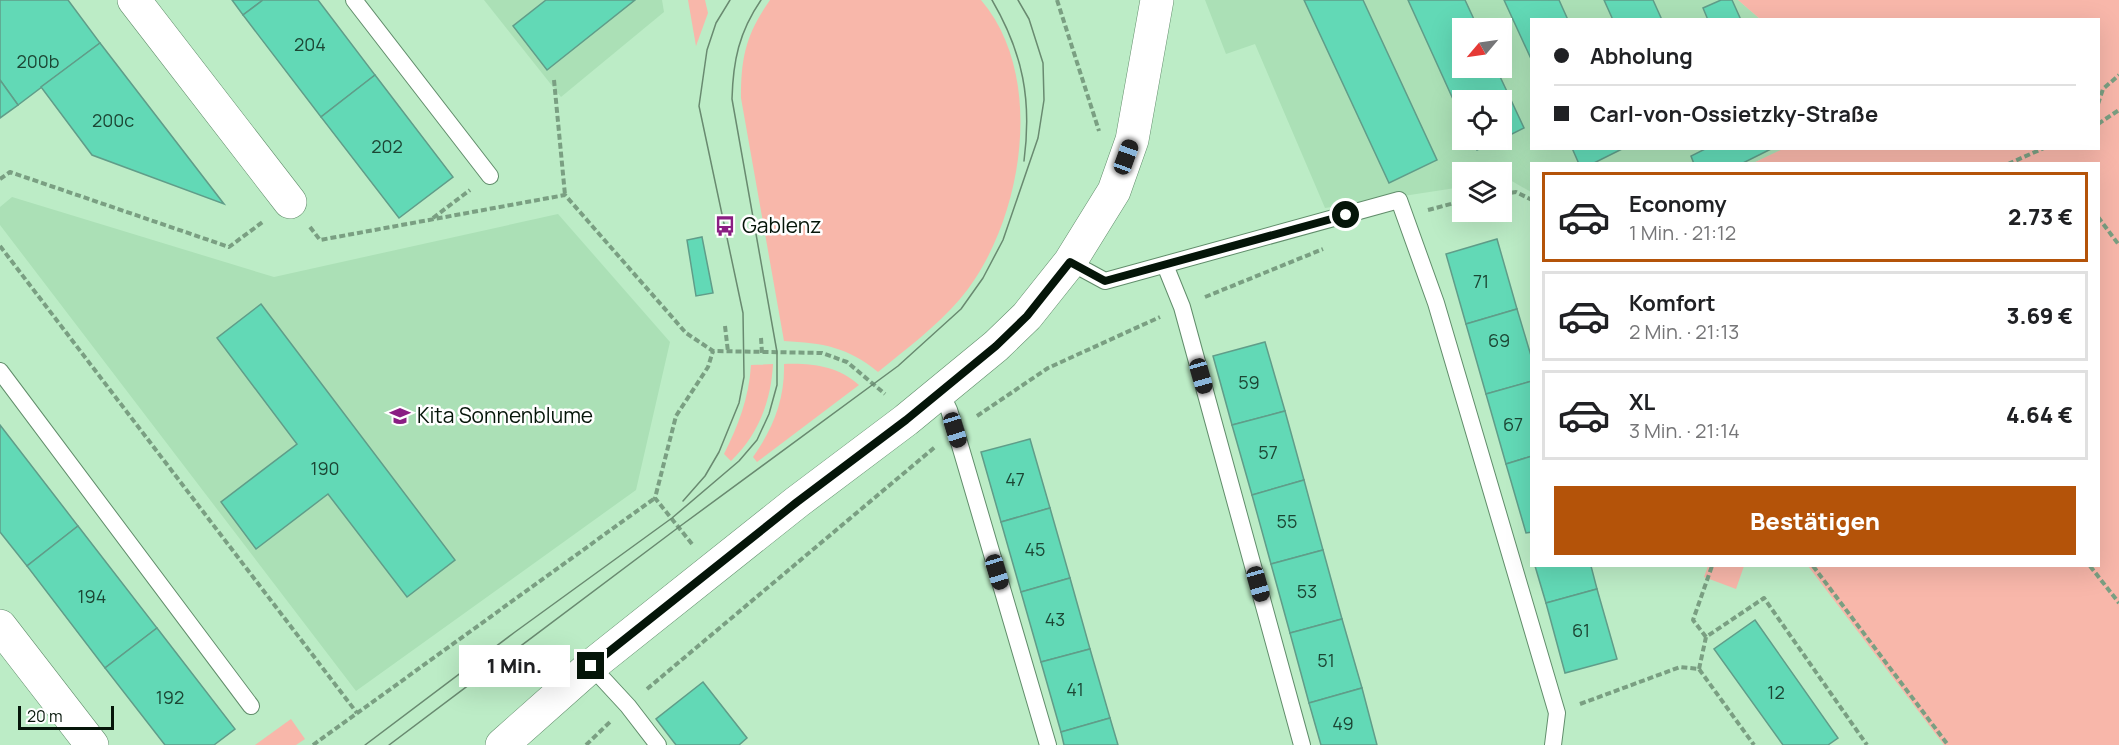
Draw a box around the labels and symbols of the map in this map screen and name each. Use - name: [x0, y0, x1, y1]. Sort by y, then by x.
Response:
- north arrow: [1452, 18, 1512, 78]
- house number: 204: [294, 32, 326, 56]
- house number: 200b: [17, 49, 59, 73]
- house number: 200c: [92, 108, 134, 132]
- house number: 202: [371, 134, 403, 158]
- car: [1111, 137, 1141, 177]
- route start: [1332, 201, 1359, 228]
- place label: Gablenz: [742, 211, 821, 239]
- bus stop icon: Gablenz: [713, 214, 737, 238]
- house number: 71: [1473, 269, 1489, 293]
- house number: 69: [1488, 328, 1510, 352]
- car: [1187, 356, 1215, 396]
- house number: 59: [1238, 370, 1260, 394]
- place label: Kita Sonnenblume: [417, 401, 593, 429]
- school or university icon: Kita Sonnenblume: [388, 404, 412, 428]
- car: [941, 410, 969, 450]
- house number: 67: [1503, 412, 1523, 436]
- house number: 57: [1258, 440, 1278, 464]
- house number: 190: [310, 456, 340, 480]
- house number: 47: [1005, 467, 1025, 491]
- house number: 55: [1277, 509, 1297, 533]
- house number: 45: [1024, 537, 1046, 561]
- car: [983, 552, 1011, 592]
- car: [1244, 564, 1272, 604]
- house number: 53: [1297, 579, 1317, 603]
- house number: 194: [78, 584, 106, 608]
- house number: 43: [1045, 607, 1065, 631]
- house number: 61: [1572, 618, 1590, 642]
- callout: 1 Min.: [459, 645, 570, 687]
- house number: 51: [1317, 648, 1335, 672]
- route end: [577, 652, 604, 679]
- house number: 41: [1066, 677, 1084, 701]
- house number: 12: [1767, 680, 1785, 704]
- house number: 192: [156, 685, 184, 709]
- scale bar: [18, 703, 114, 730]
- house number: 49: [1332, 711, 1354, 735]

